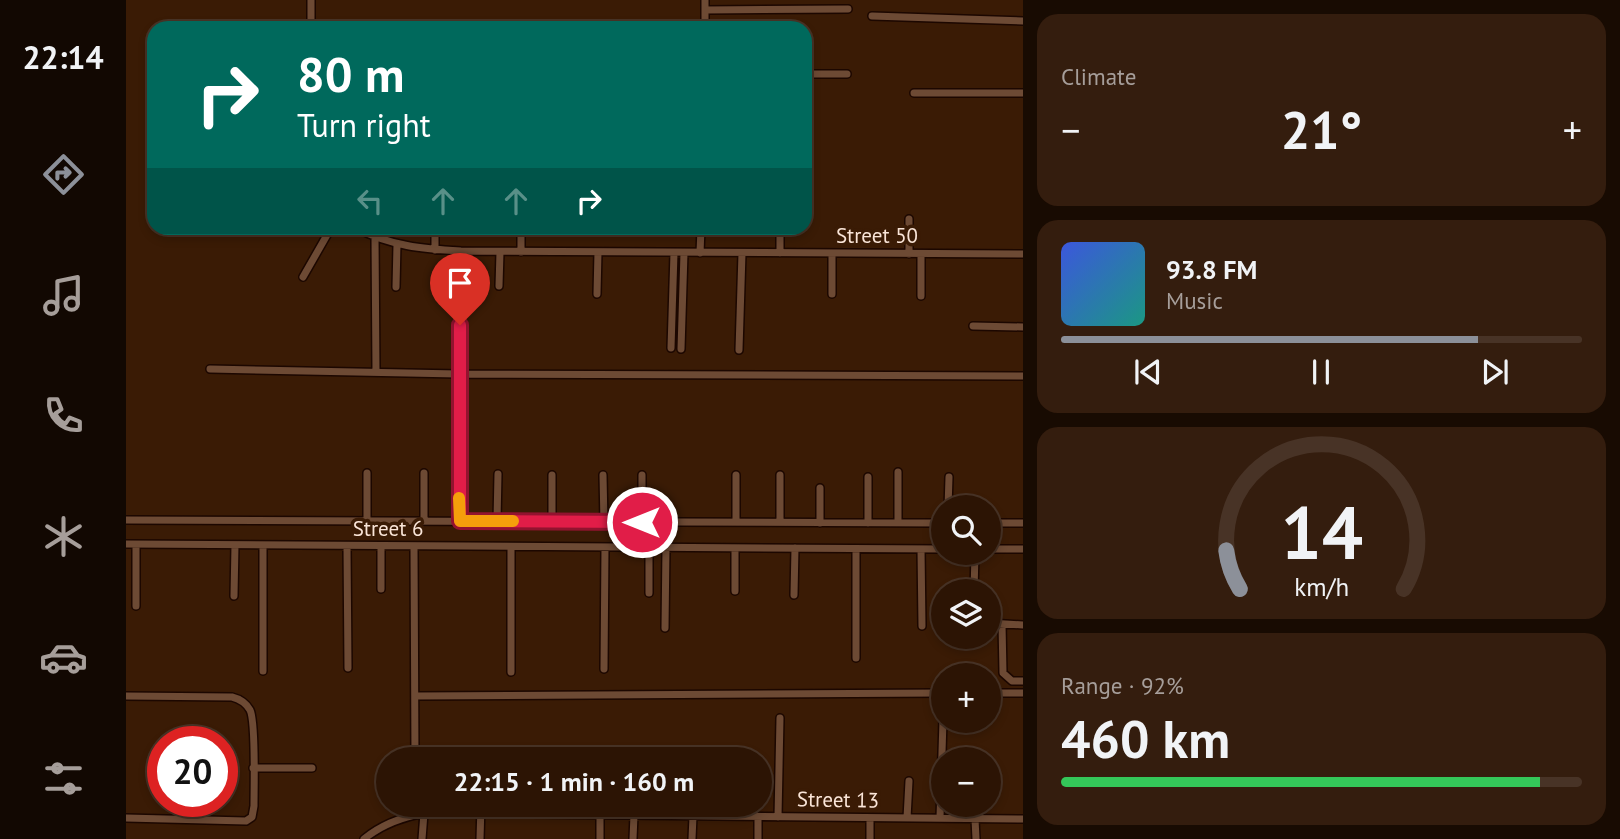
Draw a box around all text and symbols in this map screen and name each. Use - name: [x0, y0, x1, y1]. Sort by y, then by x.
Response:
- text: 22:14: [22, 36, 104, 78]
- text: 80 m: [297, 42, 404, 106]
- icon: right: [182, 49, 273, 140]
- text: Climate: [1061, 62, 1136, 91]
- text: 21°: [1281, 96, 1362, 163]
- text: Turn right: [297, 104, 431, 146]
- text: −: [1061, 105, 1080, 154]
- text: +: [1563, 105, 1582, 154]
- icon: directions: [39, 150, 88, 199]
- icon: left: [351, 182, 389, 220]
- icon: ahead: [424, 182, 462, 220]
- icon: ahead: [497, 182, 535, 220]
- icon: right: [570, 182, 608, 220]
- street label: Street 50: [836, 222, 918, 249]
- pin: [430, 253, 490, 325]
- text: 93.8 FM: [1166, 253, 1257, 286]
- icon: arrive: [441, 264, 479, 302]
- icon: music: [39, 271, 88, 320]
- text: Music: [1166, 286, 1223, 315]
- icon: previous: [1129, 353, 1167, 391]
- icon: pause: [1302, 353, 1340, 391]
- icon: next: [1476, 353, 1514, 391]
- icon: phone: [39, 391, 88, 440]
- position arrow: [605, 485, 679, 559]
- text: 14: [1280, 485, 1363, 579]
- map controls: [931, 495, 1001, 817]
- button: search: [931, 495, 1001, 565]
- icon: climate: [39, 512, 88, 561]
- street label: Street 6: [353, 515, 423, 542]
- text: km/h: [1294, 570, 1349, 602]
- button: layers: [931, 579, 1001, 649]
- icon: car: [39, 633, 88, 682]
- button: +: [931, 663, 1001, 733]
- text: Range · 92%: [1061, 671, 1184, 700]
- text: 460 km: [1061, 705, 1230, 772]
- speed limit sign: 20: [147, 726, 238, 817]
- button: −: [931, 747, 1001, 817]
- icon: filters: [39, 754, 88, 803]
- text: 22:15 · 1 min · 160 m: [454, 765, 694, 798]
- street label: Street 13: [797, 785, 879, 814]

